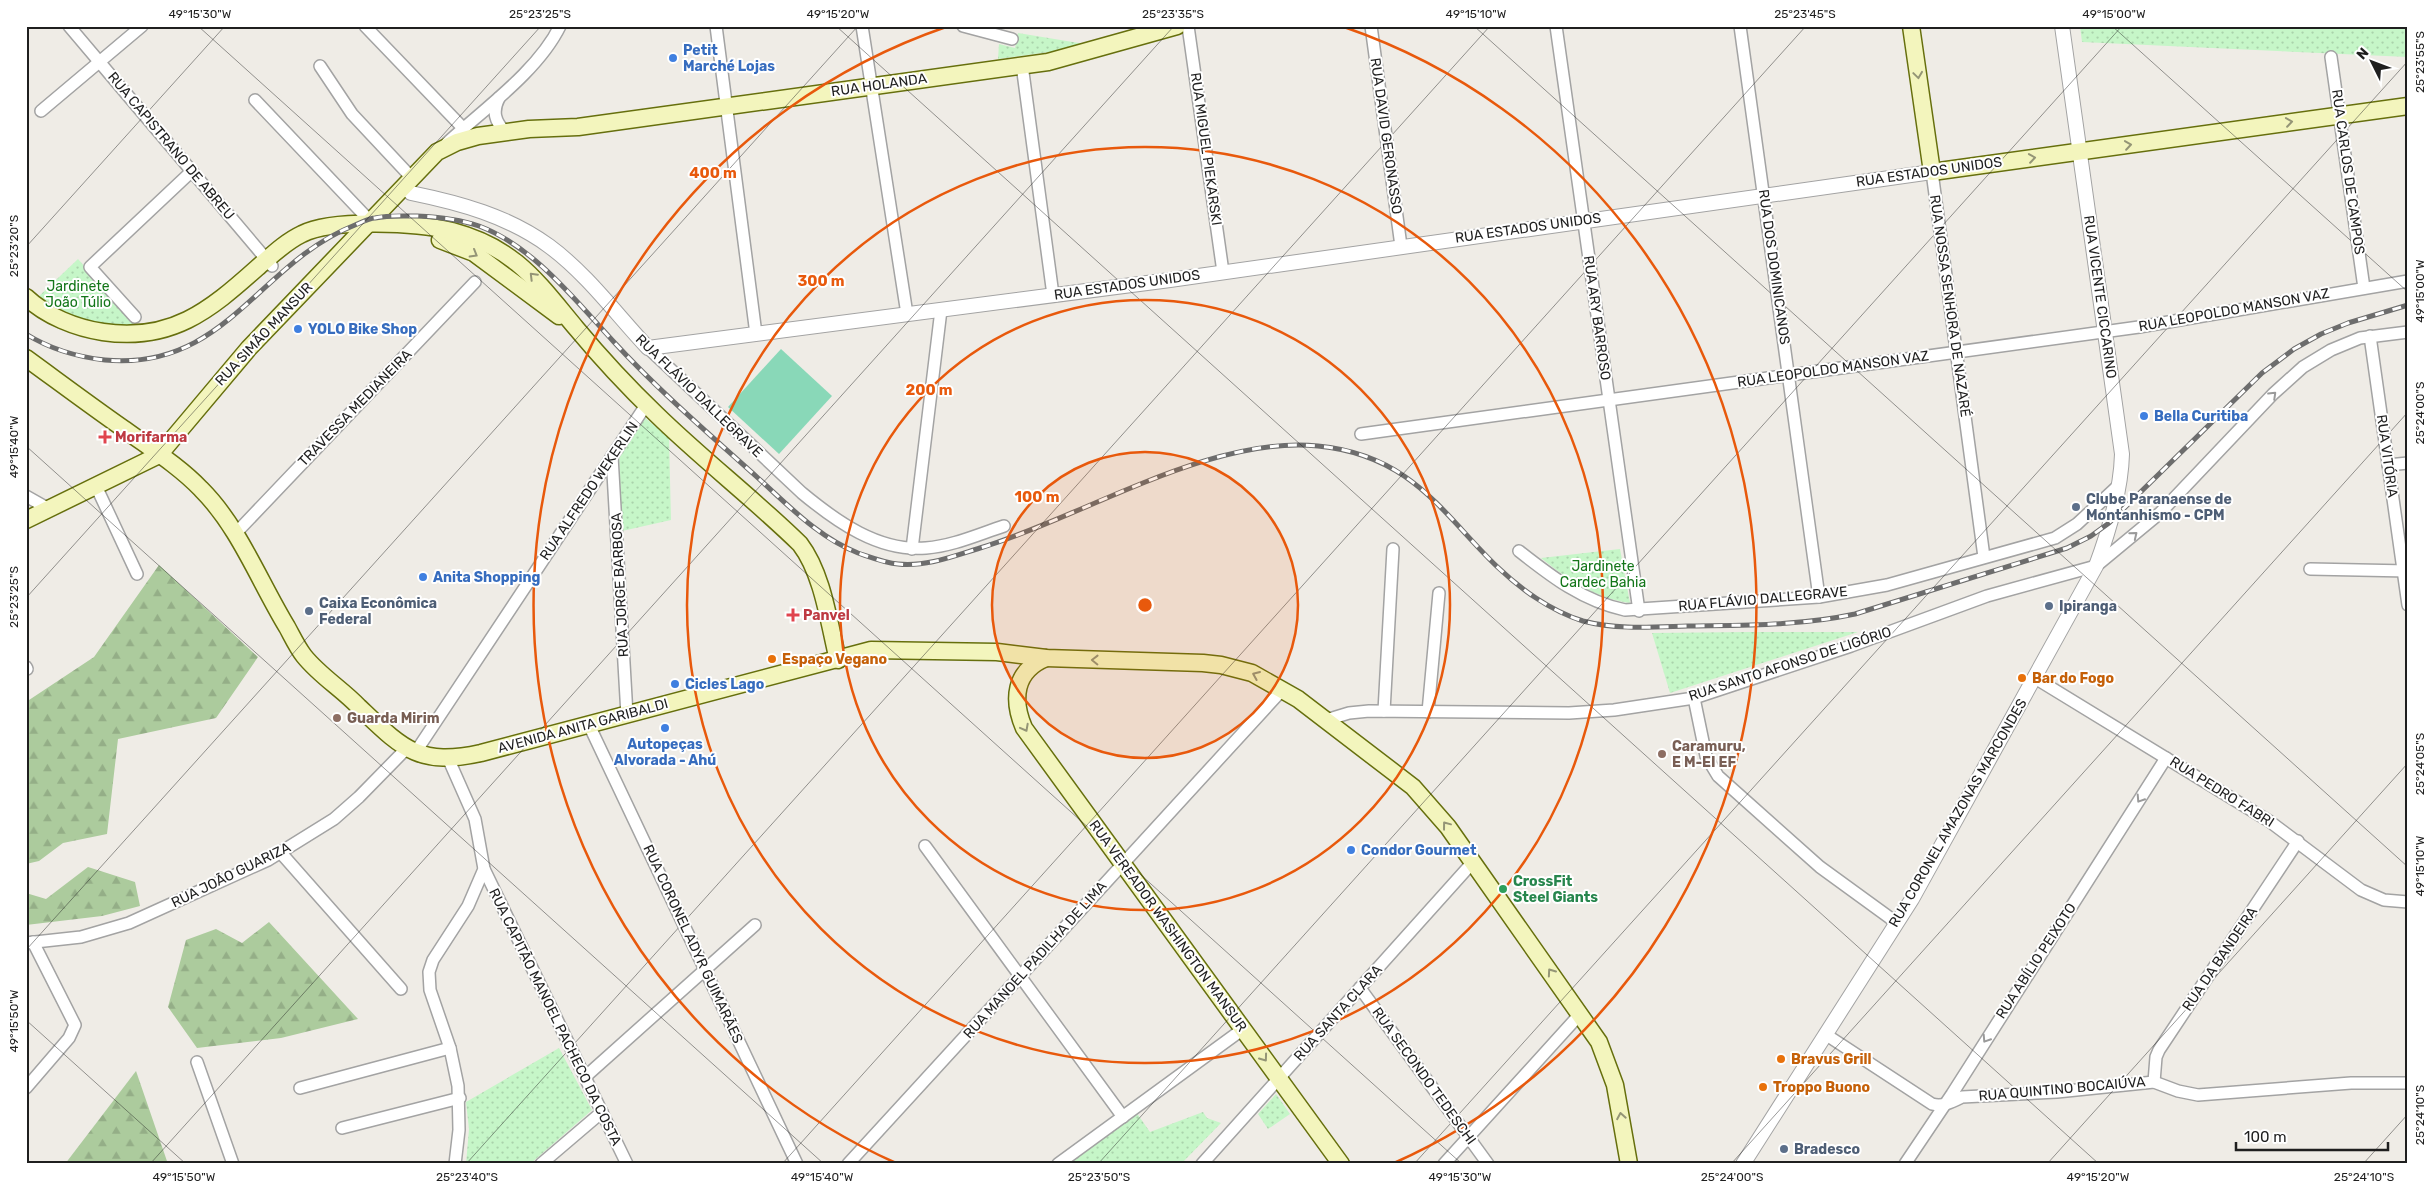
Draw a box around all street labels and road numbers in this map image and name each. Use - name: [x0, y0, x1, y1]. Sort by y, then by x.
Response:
- street label: RUA DAVID GERONASSO: [1367, 57, 1405, 215]
- street label: RUA CAPISTRANO DE ABREU: [104, 69, 238, 223]
- street label: RUA HOLANDA: [830, 70, 929, 100]
- street label: RUA MIGUEL PIEKARSKI: [1187, 71, 1225, 227]
- street label: RUA CARLOS DE CAMPOS: [2328, 88, 2368, 256]
- street label: RUA ESTADOS UNIDOS: [1855, 153, 2003, 191]
- street label: RUA DOS DOMINICANOS: [1755, 188, 1793, 346]
- street label: RUA NOSSA SENHORA DE NAZARÉ: [1926, 194, 1975, 418]
- street label: RUA ESTADOS UNIDOS: [1454, 209, 1602, 247]
- street label: RUA VICENTE CICCARINO: [2080, 214, 2120, 380]
- street label: RUA ARY BARROSO: [1580, 255, 1614, 381]
- street label: RUA ESTADOS UNIDOS: [1053, 266, 1201, 304]
- street label: RUA SIMÃO MANSUR: [211, 278, 316, 389]
- street label: RUA LEOPOLDO MANSON VAZ: [2137, 285, 2331, 335]
- street label: RUA FLÁVIO DALLEGRAVE: [632, 330, 767, 461]
- street label: TRAVESSA MEDIANEIRA: [295, 345, 416, 470]
- street label: RUA LEOPOLDO MANSON VAZ: [1736, 347, 1930, 391]
- street label: RUA VITÓRIA: [2373, 413, 2402, 499]
- street label: RUA ALFREDO WEKERLIN: [536, 418, 642, 564]
- street label: RUA JORGE BARBOSA: [608, 512, 632, 658]
- street label: RUA FLÁVIO DALLEGRAVE: [1678, 582, 1848, 615]
- street label: RUA SANTO AFONSO DE LIGÓRIO: [1686, 622, 1894, 705]
- street label: AVENIDA ANITA GARIBALDI: [496, 695, 670, 757]
- street label: RUA CORONEL AMAZONAS MARCONDES: [1885, 695, 2031, 930]
- street label: RUA PEDRO FABRI: [2167, 753, 2277, 831]
- street label: RUA VEREADOR WASHINGTON MANSUR: [1086, 817, 1250, 1035]
- street label: RUA JOÃO GUARIZA: [168, 838, 294, 911]
- street label: RUA CORONEL ADYR GUIMARÃES: [639, 842, 748, 1046]
- street label: RUA MANOEL PADILHA DE LIMA: [960, 877, 1111, 1042]
- street label: RUA CAPITÃO MANOEL PACHECO DA COSTA: [485, 885, 626, 1149]
- street label: RUA ABÍLIO PEIXOTO: [1991, 899, 2080, 1022]
- street label: RUA DA BANDEIRA: [2179, 903, 2262, 1014]
- street label: RUA SANTA CLARA: [1290, 961, 1386, 1065]
- street label: RUA SECONDO TEDESCHI: [1368, 1004, 1480, 1148]
- street label: RUA QUINTINO BOCAIÚVA: [1978, 1072, 2147, 1105]

